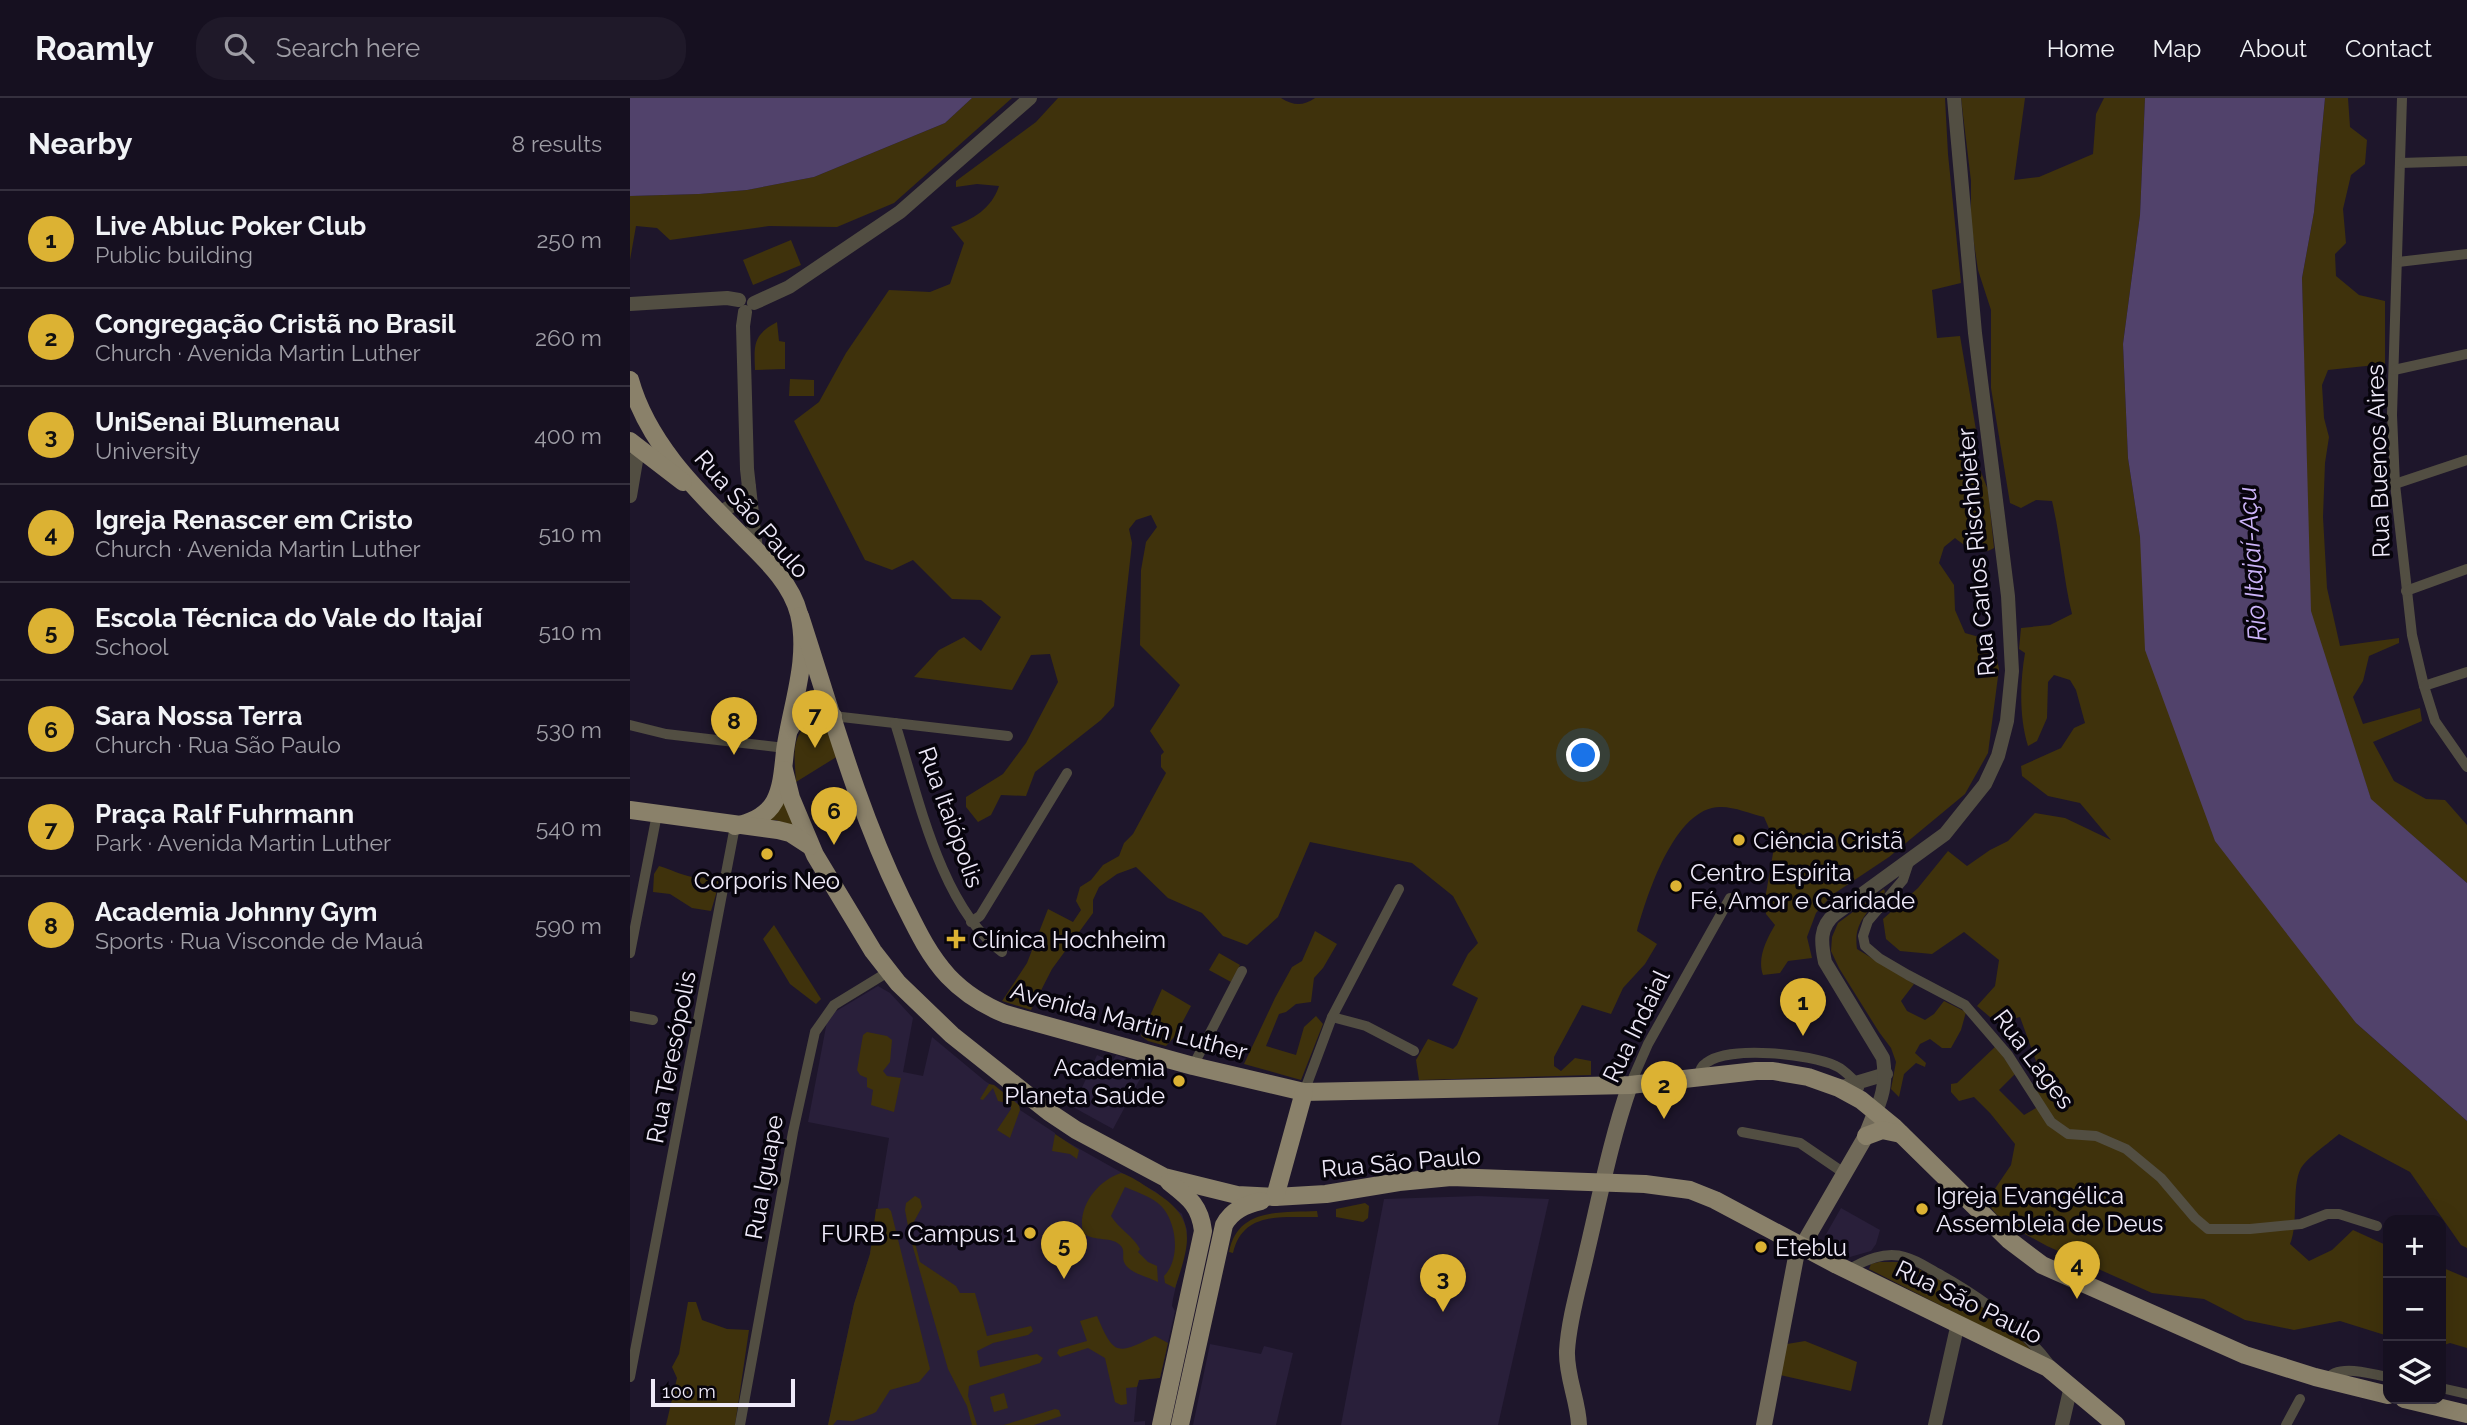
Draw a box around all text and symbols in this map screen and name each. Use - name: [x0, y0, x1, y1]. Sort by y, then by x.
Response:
- search box: [196, 17, 686, 80]
- text: Roamly: [35, 29, 154, 68]
- icon: search: [220, 29, 258, 67]
- text: Search here: [276, 33, 420, 63]
- text: Home: [2047, 34, 2115, 63]
- text: Map: [2153, 34, 2201, 63]
- text: About: [2239, 34, 2307, 63]
- text: Contact: [2345, 34, 2432, 63]
- text: Nearby: [28, 126, 132, 161]
- text: 8 results: [511, 130, 602, 157]
- text: Live Abluc Poker Club: [95, 211, 366, 241]
- text: 1: [45, 226, 57, 253]
- text: 250 m: [536, 226, 602, 253]
- text: Public building: [95, 241, 253, 268]
- text: Congregação Cristã no Brasil: [95, 309, 456, 339]
- text: 2: [45, 324, 57, 351]
- text: 260 m: [535, 324, 602, 351]
- text: Church · Avenida Martin Luther: [95, 339, 421, 366]
- street label: Rua Buenos Aires: [2360, 364, 2396, 558]
- text: UniSenai Blumenau: [95, 407, 340, 437]
- text: 3: [45, 422, 57, 449]
- text: 400 m: [534, 422, 602, 449]
- street label: Rua Carlos Rischbieter: [1951, 426, 2001, 677]
- text: University: [95, 437, 200, 464]
- street label: Rua São Paulo: [689, 444, 815, 584]
- water label: Rio Itajaí-Açu: [2232, 485, 2272, 642]
- text: Igreja Renascer em Cristo: [95, 505, 413, 535]
- text: 4: [44, 520, 58, 547]
- text: 510 m: [539, 520, 602, 547]
- text: Church · Avenida Martin Luther: [95, 535, 421, 562]
- text: Escola Técnica do Vale do Itajaí: [95, 603, 483, 633]
- text: 5: [45, 618, 57, 645]
- text: 510 m: [539, 618, 602, 645]
- text: School: [95, 633, 169, 660]
- pin: 7: [792, 690, 838, 748]
- pin: 8: [711, 697, 757, 755]
- text: Sara Nossa Terra: [95, 701, 303, 731]
- text: 6: [44, 716, 58, 743]
- text: 530 m: [536, 716, 602, 743]
- text: Church · Rua São Paulo: [95, 731, 341, 758]
- your location: [1566, 738, 1600, 772]
- street label: Rua Itaiópolis: [912, 743, 990, 891]
- pin: 6: [811, 787, 857, 845]
- text: Praça Ralf Fuhrmann: [95, 799, 354, 829]
- text: 7: [45, 814, 57, 841]
- text: 540 m: [536, 814, 602, 841]
- place label: Ciência Cristã: [1753, 826, 1903, 855]
- text: Park · Avenida Martin Luther: [95, 829, 391, 856]
- marker: Ciência Cristã: [1731, 832, 1747, 848]
- marker: Corporis Neo: [759, 846, 775, 862]
- place label: Centro Espírita Fé, Amor e Caridade: [1690, 858, 1915, 915]
- place label: Corporis Neo: [694, 866, 840, 895]
- marker: Centro Espírita Fé, Amor e Caridade: [1668, 878, 1684, 894]
- text: Academia Johnny Gym: [95, 897, 377, 927]
- text: 8: [44, 912, 58, 939]
- text: 590 m: [535, 912, 602, 939]
- place label: Clínica Hochheim: [972, 925, 1166, 954]
- text: Sports · Rua Visconde de Mauá: [95, 927, 423, 954]
- marker: Clínica Hochheim: [946, 929, 966, 949]
- street label: Rua Indaial: [1596, 965, 1676, 1087]
- street label: Rua Teresópolis: [640, 968, 702, 1146]
- street label: Avenida Martin Luther: [1008, 975, 1251, 1067]
- pin: 1: [1780, 978, 1826, 1036]
- street label: Rua Lages: [1987, 1004, 2081, 1114]
- place label: Academia Planeta Saúde: [1004, 1053, 1165, 1110]
- pin: 2: [1641, 1061, 1687, 1119]
- marker: Academia Planeta Saúde: [1171, 1073, 1187, 1089]
- street label: Rua Iguape: [739, 1113, 789, 1241]
- street label: Rua São Paulo: [1320, 1141, 1482, 1183]
- place label: Igreja Evangélica Assembleia de Deus: [1936, 1181, 2163, 1238]
- marker: Igreja Evangélica Assembleia de Deus: [1914, 1201, 1930, 1217]
- map controls: [2383, 1215, 2446, 1404]
- button: +: [2383, 1215, 2446, 1278]
- place label: FURB - Campus 1: [821, 1219, 1016, 1248]
- pin: 5: [1041, 1221, 1087, 1279]
- marker: FURB - Campus 1: [1022, 1225, 1038, 1241]
- place label: Eteblu: [1775, 1233, 1847, 1262]
- marker: Eteblu: [1753, 1239, 1769, 1255]
- pin: 4: [2054, 1241, 2100, 1299]
- pin: 3: [1420, 1254, 1466, 1312]
- street label: Rua São Paulo: [1891, 1254, 2047, 1350]
- button: −: [2383, 1278, 2446, 1341]
- button: layers: [2383, 1341, 2446, 1404]
- scale bar: [651, 1376, 794, 1408]
- text: 100 m: [662, 1380, 716, 1402]

